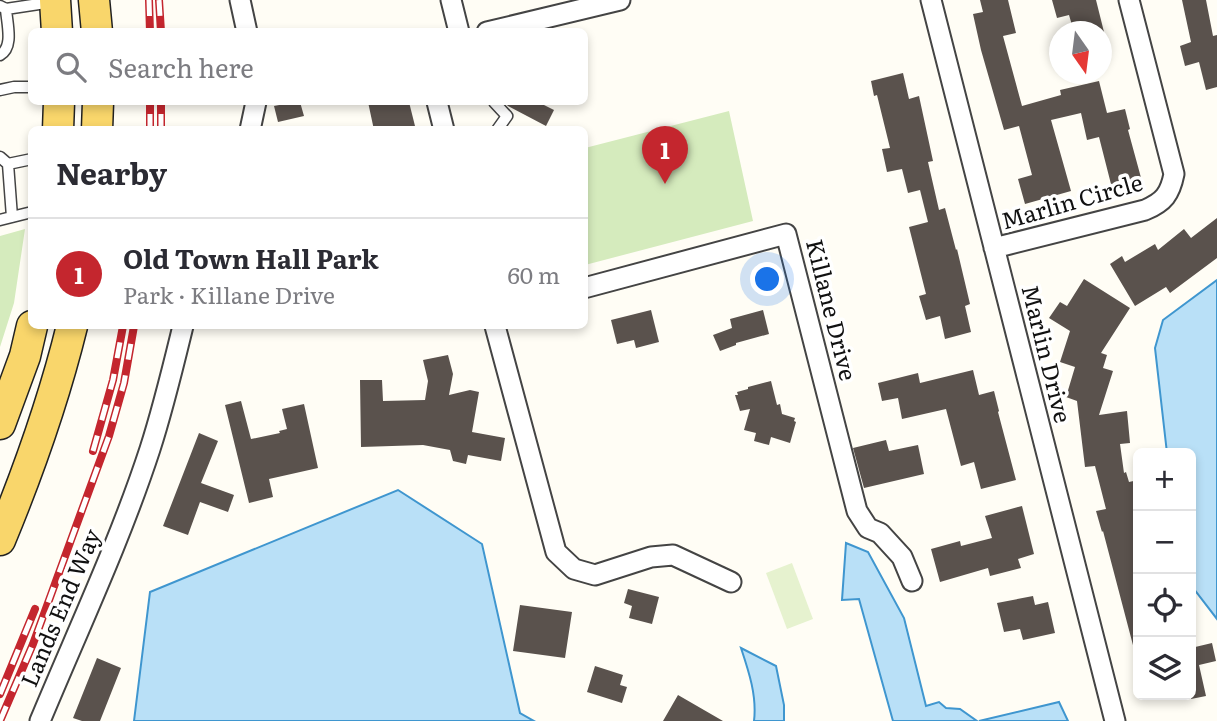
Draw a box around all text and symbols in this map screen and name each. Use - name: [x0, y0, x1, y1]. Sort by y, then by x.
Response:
- north arrow: [1049, 21, 1112, 84]
- search box: [28, 28, 588, 105]
- text: Search here: [108, 47, 254, 86]
- icon: search: [52, 48, 90, 86]
- pin: 1: [642, 126, 688, 184]
- text: Nearby: [56, 150, 167, 194]
- street label: Marlin Circle: [997, 164, 1146, 236]
- street label: Killane Drive: [799, 235, 867, 384]
- text: Old Town Hall Park: [123, 238, 379, 277]
- text: 1: [74, 257, 84, 291]
- text: 60 m: [507, 257, 560, 291]
- your location: [750, 262, 784, 296]
- text: Park · Killane Drive: [123, 277, 335, 311]
- street label: Marlin Drive: [1014, 281, 1081, 426]
- map controls: [1133, 448, 1196, 700]
- button: +: [1133, 448, 1196, 511]
- button: −: [1133, 511, 1196, 574]
- street label: Lands End Way: [11, 522, 108, 691]
- button: locate: [1133, 574, 1196, 637]
- button: layers: [1133, 637, 1196, 700]

